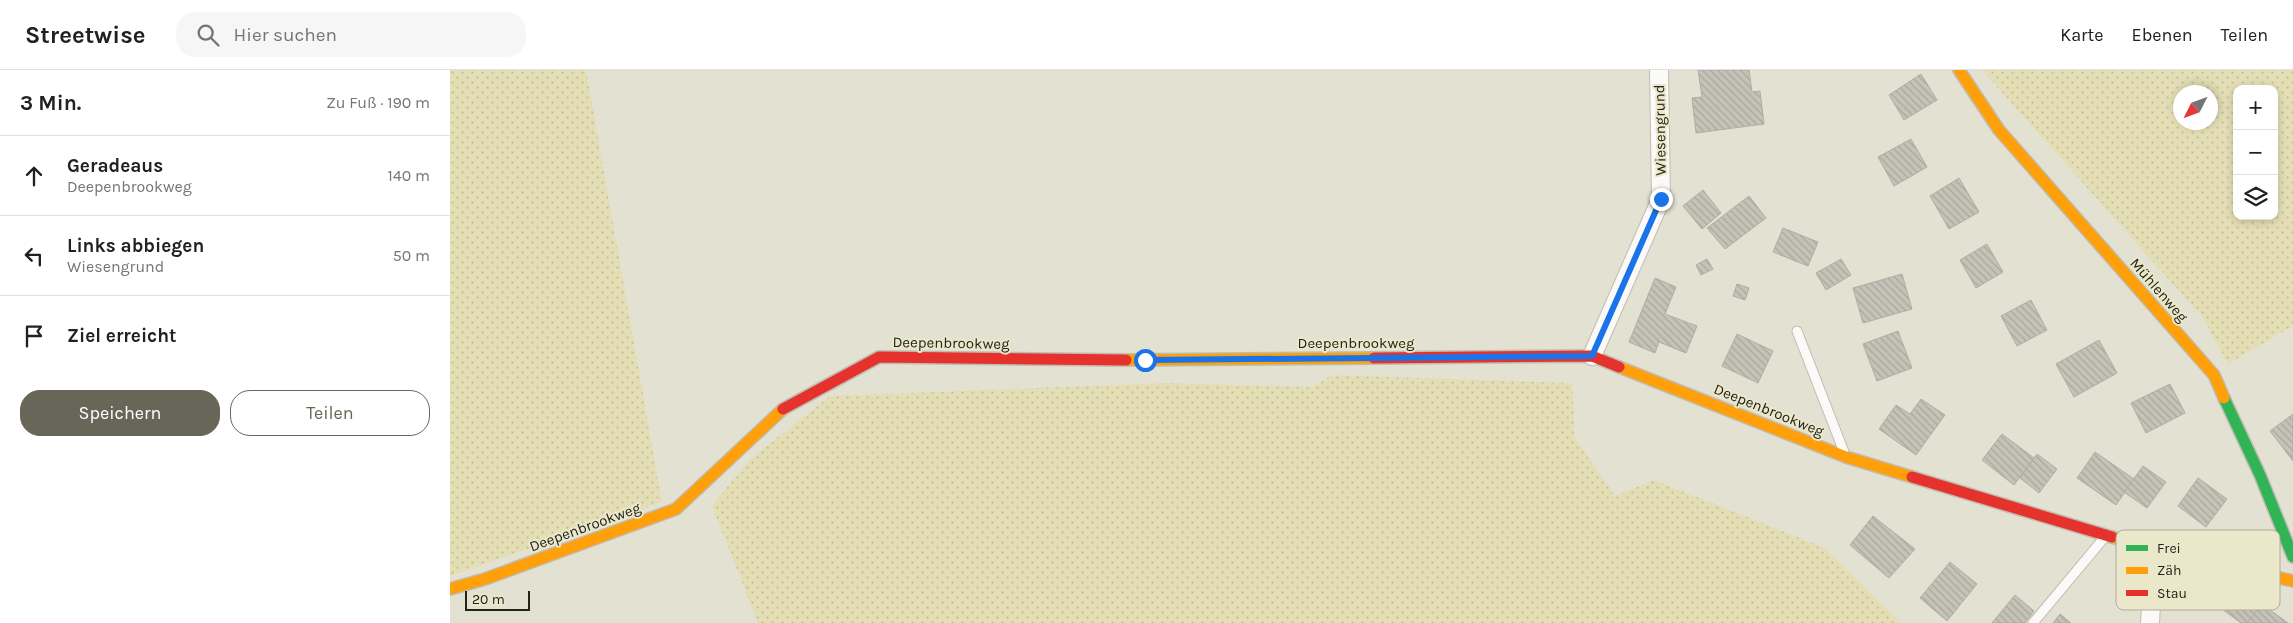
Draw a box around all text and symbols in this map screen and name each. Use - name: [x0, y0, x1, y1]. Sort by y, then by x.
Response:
- search box: [176, 12, 526, 57]
- text: Streetwise: [25, 21, 146, 49]
- icon: search: [194, 21, 222, 49]
- text: Hier suchen: [234, 24, 337, 46]
- text: Karte: [2060, 24, 2104, 46]
- text: Ebenen: [2132, 24, 2193, 46]
- text: Teilen: [2221, 24, 2268, 46]
- street label: Wiesengrund: [1650, 84, 1670, 176]
- north arrow: [2173, 85, 2218, 130]
- map controls: [2233, 85, 2278, 220]
- button: +: [2233, 85, 2278, 130]
- text: 3 Min.: [20, 91, 81, 115]
- text: Zu Fuß · 190 m: [326, 93, 430, 112]
- button: −: [2233, 130, 2278, 175]
- text: Geradeaus: [67, 155, 163, 177]
- icon: ahead: [20, 162, 48, 190]
- text: 140 m: [388, 166, 430, 185]
- button: layers: [2233, 175, 2278, 220]
- text: Deepenbrookweg: [67, 177, 192, 196]
- route end: [1650, 188, 1673, 211]
- text: Links abbiegen: [67, 235, 204, 257]
- icon: left: [20, 242, 48, 270]
- text: 50 m: [393, 246, 430, 265]
- street label: Mühlenweg: [2126, 254, 2192, 326]
- text: Wiesengrund: [67, 257, 164, 276]
- icon: arrive: [20, 322, 48, 350]
- text: Ziel erreicht: [67, 325, 177, 347]
- street label: Deepenbrookweg: [892, 333, 1010, 353]
- street label: Deepenbrookweg: [1297, 334, 1415, 352]
- route start: [1134, 349, 1157, 372]
- street label: Deepenbrookweg: [1711, 380, 1827, 440]
- button: Speichern: [20, 390, 220, 436]
- button: Teilen: [230, 390, 430, 436]
- street label: Deepenbrookweg: [527, 498, 644, 555]
- legend: [2116, 530, 2280, 610]
- text: Frei: [2157, 540, 2181, 557]
- text: Zäh: [2157, 562, 2181, 579]
- text: Stau: [2157, 585, 2187, 602]
- scale bar: [465, 588, 530, 611]
- text: 20 m: [472, 591, 505, 608]

